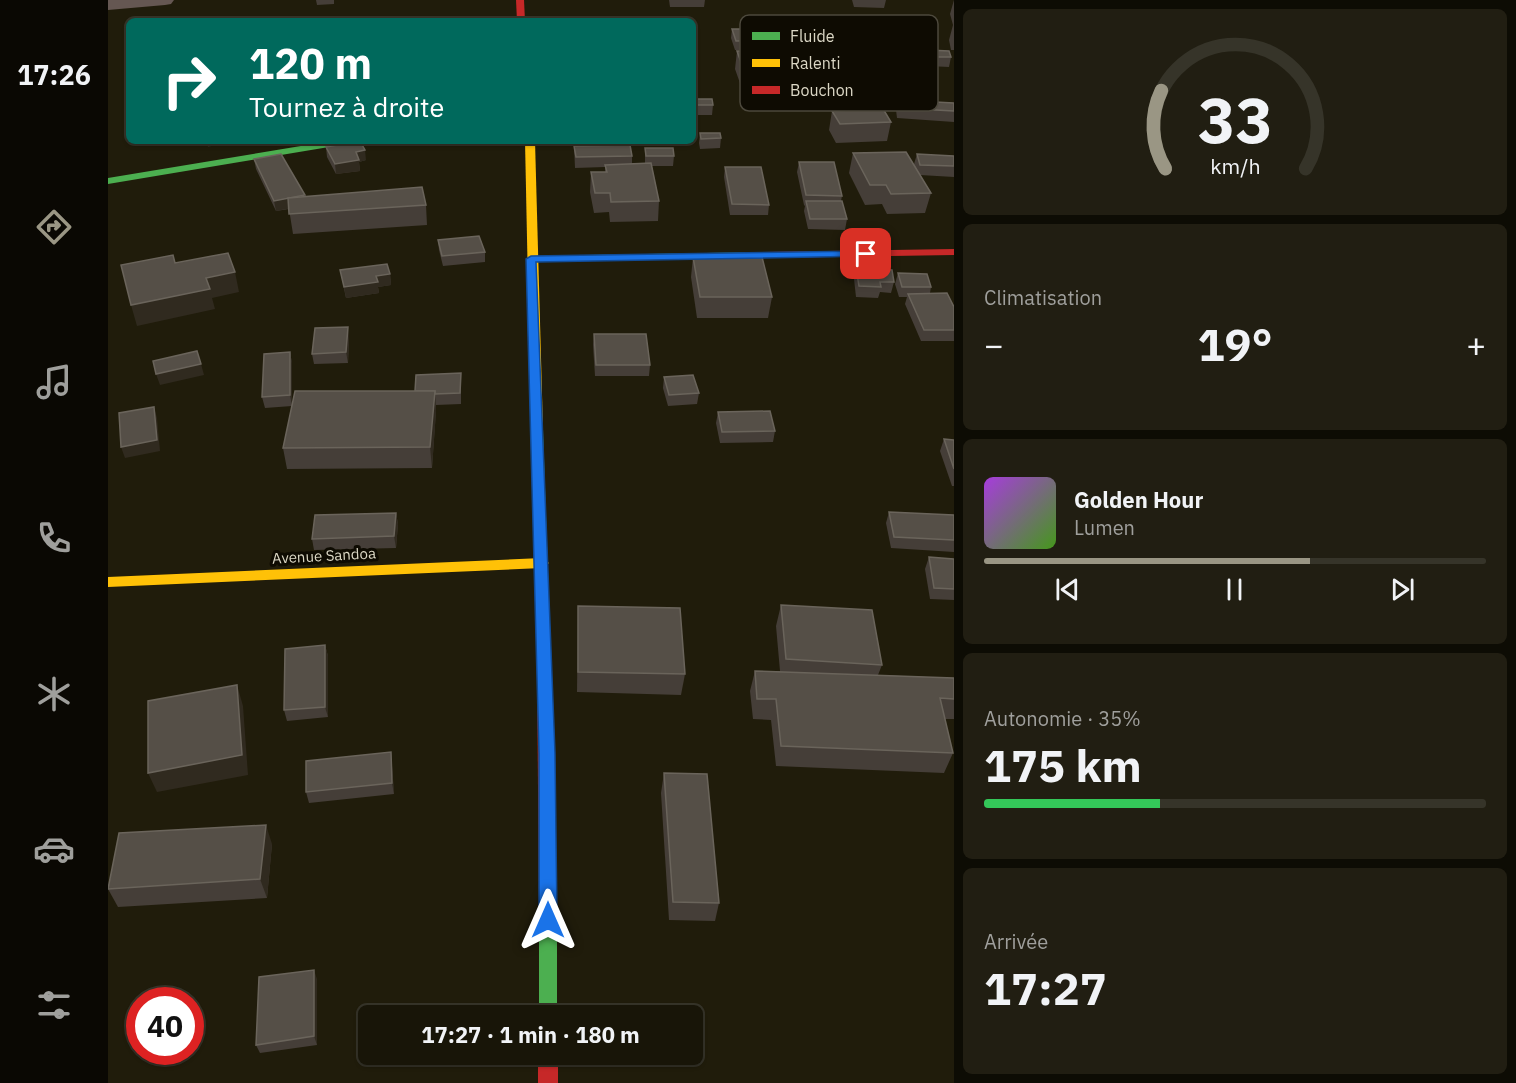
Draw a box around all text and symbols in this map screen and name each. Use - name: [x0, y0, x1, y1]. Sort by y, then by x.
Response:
- legend: [740, 15, 938, 111]
- text: Fluide: [790, 26, 835, 46]
- text: 120 m: [249, 36, 372, 91]
- icon: right: [150, 42, 228, 120]
- text: Ralenti: [790, 53, 840, 73]
- text: 17:26: [17, 57, 91, 92]
- text: 33: [1198, 79, 1272, 160]
- text: Bouchon: [790, 80, 854, 100]
- text: Tournez à droite: [249, 89, 444, 124]
- text: km/h: [1210, 152, 1260, 180]
- icon: directions: [33, 206, 75, 248]
- pin: [840, 228, 891, 279]
- icon: arrive: [849, 237, 882, 270]
- text: Climatisation: [984, 284, 1102, 311]
- text: 19°: [1197, 315, 1273, 373]
- text: −: [984, 323, 1004, 366]
- text: +: [1466, 323, 1486, 366]
- icon: music: [33, 361, 75, 403]
- text: Golden Hour: [1074, 485, 1203, 514]
- text: Lumen: [1074, 514, 1135, 541]
- icon: phone: [33, 517, 75, 559]
- street label: Avenue Sandoa: [272, 543, 376, 568]
- icon: previous: [1051, 573, 1084, 606]
- icon: pause: [1218, 573, 1251, 606]
- icon: next: [1386, 573, 1419, 606]
- icon: climate: [33, 673, 75, 715]
- text: Autonomie · 35%: [984, 705, 1141, 732]
- text: 175 km: [984, 736, 1142, 794]
- icon: car: [33, 828, 75, 870]
- position arrow: [516, 888, 580, 952]
- text: Arrivée: [984, 928, 1048, 955]
- text: 17:27: [984, 959, 1107, 1017]
- icon: filters: [33, 984, 75, 1026]
- speed limit sign: 40: [126, 987, 204, 1065]
- text: 17:27 · 1 min · 180 m: [421, 1020, 640, 1049]

